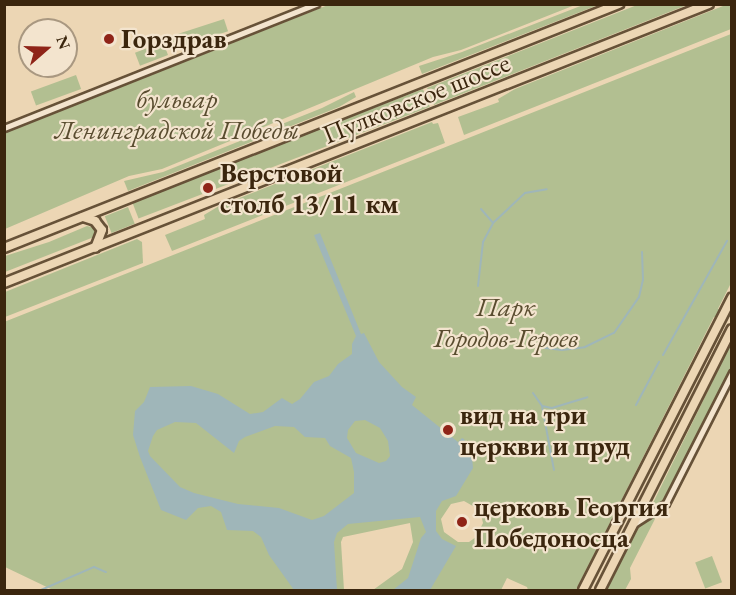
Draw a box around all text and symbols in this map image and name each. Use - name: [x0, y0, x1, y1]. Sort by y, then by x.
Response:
- north arrow: [18, 18, 78, 78]
- place label: Горздрав: [121, 23, 226, 55]
- marker: Горздрав: [102, 32, 116, 46]
- text: N: [51, 33, 76, 52]
- street label: Пулковское шоссе: [317, 46, 515, 150]
- park label: бульвар Ленинградской Победы: [55, 82, 299, 145]
- place label: Верстовой столб 13/11 км: [220, 156, 399, 219]
- marker: Верстовой столб 13/11 км: [201, 181, 215, 195]
- park label: Парк Городов-Героев: [433, 290, 579, 353]
- place label: вид на три церкви и пруд: [460, 398, 630, 461]
- marker: вид на три церкви и пруд: [441, 423, 455, 437]
- place label: церковь Георгия Победоносца: [474, 490, 669, 553]
- marker: церковь Георгия Победоносца: [455, 515, 469, 529]

